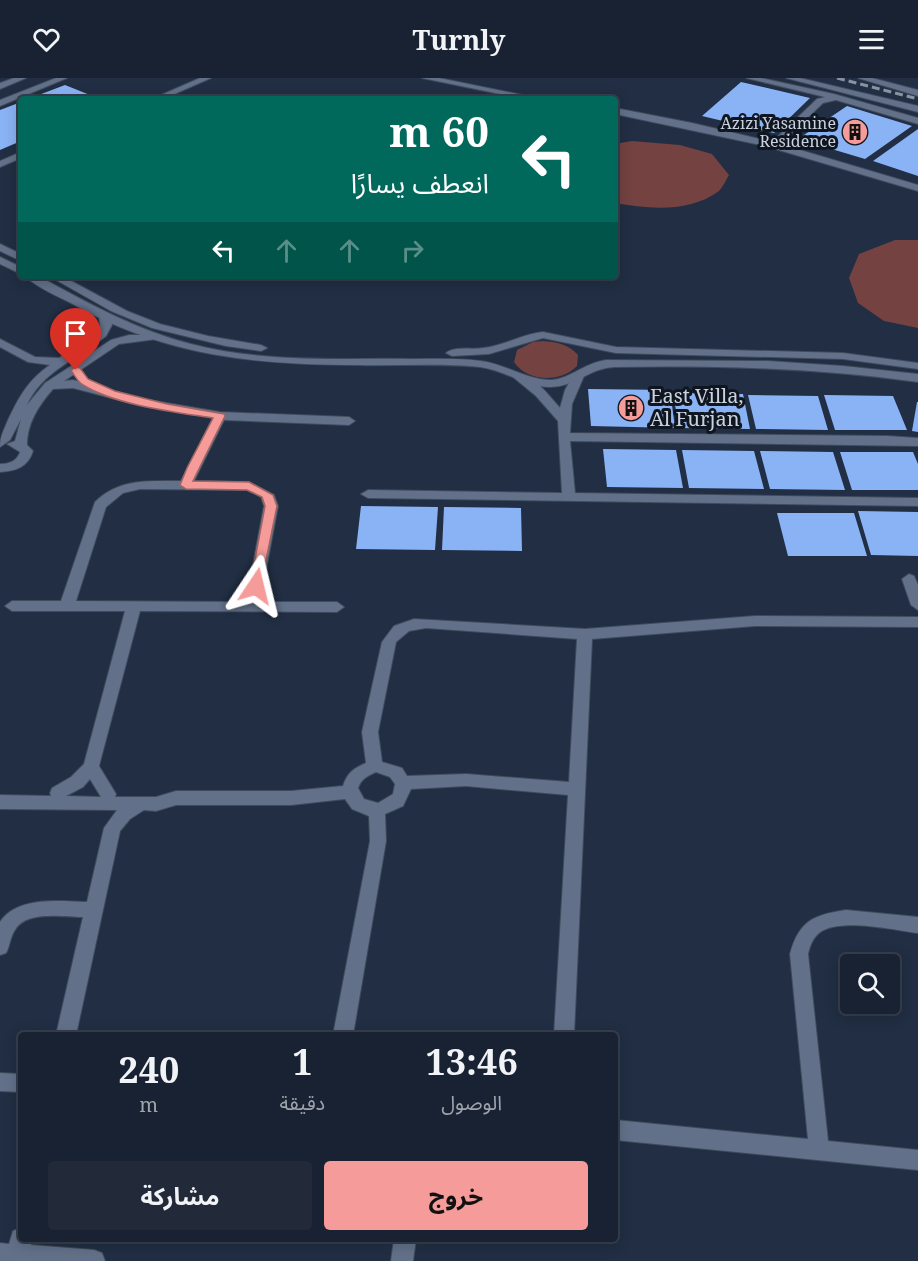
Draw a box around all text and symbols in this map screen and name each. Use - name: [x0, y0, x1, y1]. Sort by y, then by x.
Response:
- text: Turnly: [413, 21, 505, 58]
- icon: heart: [30, 23, 63, 56]
- icon: menu: [855, 23, 888, 56]
- text: 60 m: [389, 102, 489, 159]
- place label: Azizi Yasamine Residence: [721, 112, 836, 152]
- building icon: Azizi Yasamine Residence: [840, 117, 870, 147]
- icon: left: [510, 120, 588, 198]
- text: انعطف يسارًا: [351, 164, 489, 201]
- icon: left: [207, 234, 240, 267]
- icon: ahead: [270, 234, 303, 267]
- icon: ahead: [333, 234, 366, 267]
- icon: right: [396, 234, 429, 267]
- pin: [50, 308, 101, 370]
- icon: arrive: [59, 317, 92, 350]
- place label: East Villa, Al Furjan: [650, 382, 744, 432]
- building icon: East Villa, Al Furjan: [616, 393, 646, 423]
- position arrow: [224, 554, 288, 618]
- map controls: [840, 954, 900, 1014]
- button: search: [840, 954, 900, 1014]
- text: 1: [292, 1037, 313, 1086]
- text: 13:46: [425, 1037, 518, 1086]
- text: 240: [118, 1045, 179, 1094]
- text: دقيقة: [280, 1089, 325, 1116]
- text: الوصول: [441, 1089, 502, 1116]
- text: m: [139, 1091, 158, 1118]
- button: مشاركة: [48, 1161, 312, 1230]
- button: خروج: [324, 1161, 588, 1230]

